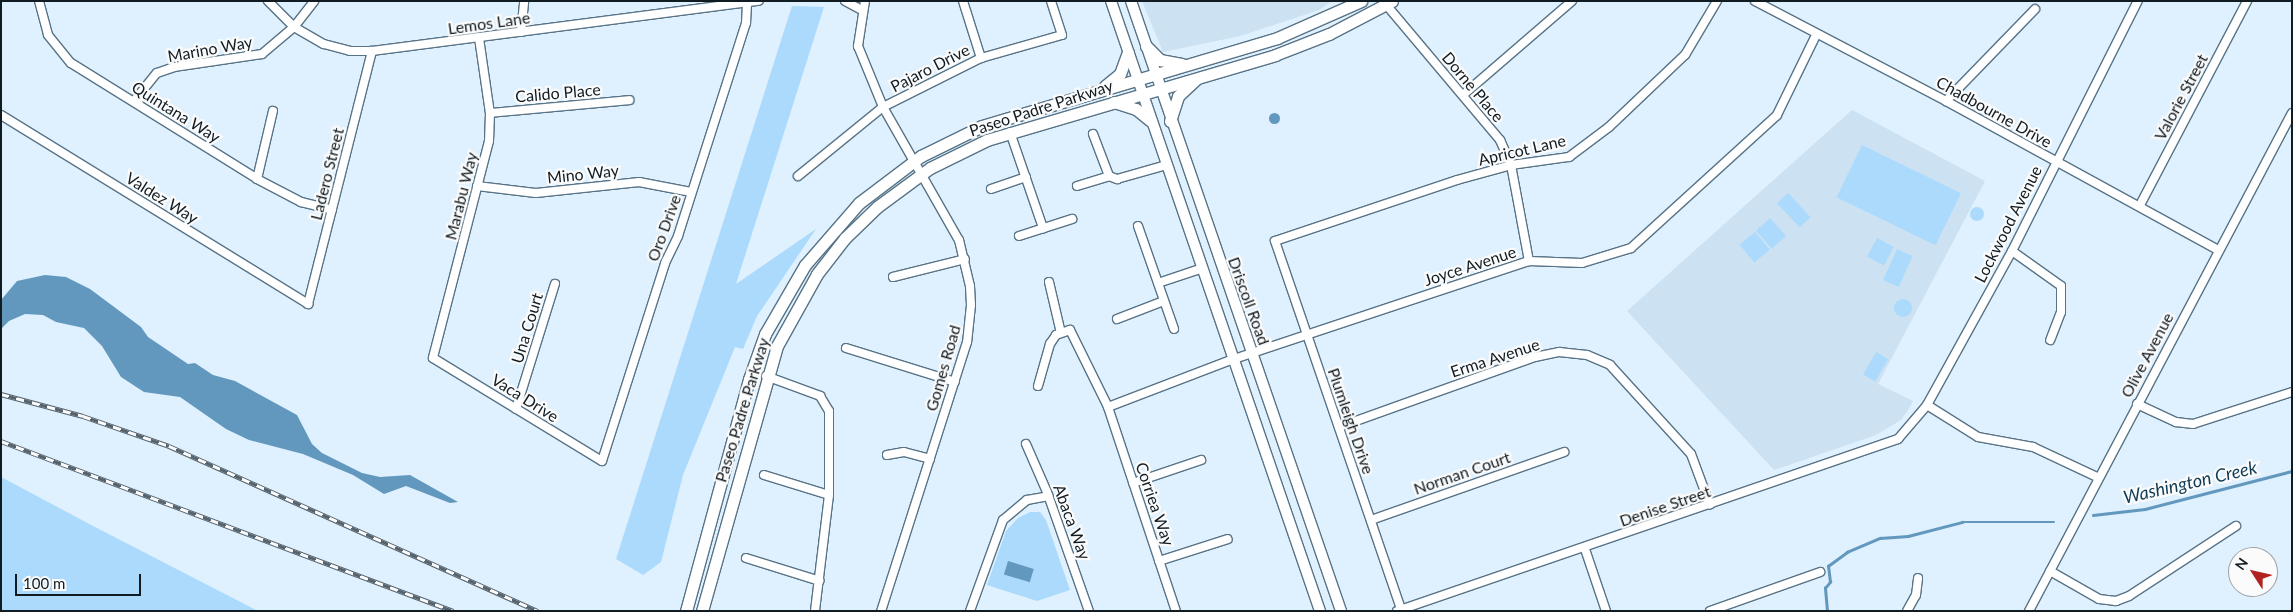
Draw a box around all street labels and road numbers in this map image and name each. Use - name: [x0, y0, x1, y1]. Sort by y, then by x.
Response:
- street label: Lemos Lane: [447, 8, 531, 38]
- street label: Marino Way: [166, 32, 254, 66]
- street label: Pajaro Drive: [887, 40, 973, 96]
- street label: Dorne Place: [1438, 48, 1508, 126]
- street label: Valorie Street: [2150, 51, 2212, 143]
- street label: Chadbourne Drive: [1933, 72, 2055, 152]
- street label: Paseo Padre Parkway: [967, 76, 1115, 140]
- street label: Quintana Way: [128, 77, 224, 147]
- street label: Calido Place: [515, 80, 601, 106]
- street label: Ladero Street: [306, 126, 348, 222]
- street label: Apricot Lane: [1476, 131, 1568, 169]
- street label: Marabu Way: [441, 150, 481, 242]
- street label: Mino Way: [546, 161, 620, 187]
- street label: Lockwood Avenue: [1970, 162, 2046, 286]
- street label: Valdez Way: [122, 168, 202, 228]
- street label: Oro Drive: [643, 192, 685, 264]
- street label: Joyce Avenue: [1421, 242, 1519, 290]
- street label: Driscoll Road: [1224, 254, 1274, 348]
- street label: Una Court: [507, 290, 547, 366]
- street label: Olive Avenue: [2117, 309, 2177, 401]
- street label: Gomes Road: [922, 323, 964, 413]
- street label: Erma Avenue: [1448, 334, 1542, 382]
- street label: Paseo Padre Parkway: [711, 336, 773, 484]
- street label: Plumleigh Drive: [1324, 365, 1378, 477]
- street label: Vaca Drive: [488, 370, 562, 426]
- street label: Norman Court: [1411, 447, 1513, 499]
- street label: Corriea Way: [1132, 460, 1178, 548]
- street label: Denise Street: [1617, 481, 1713, 531]
- street label: Abaca Way: [1049, 482, 1095, 562]

